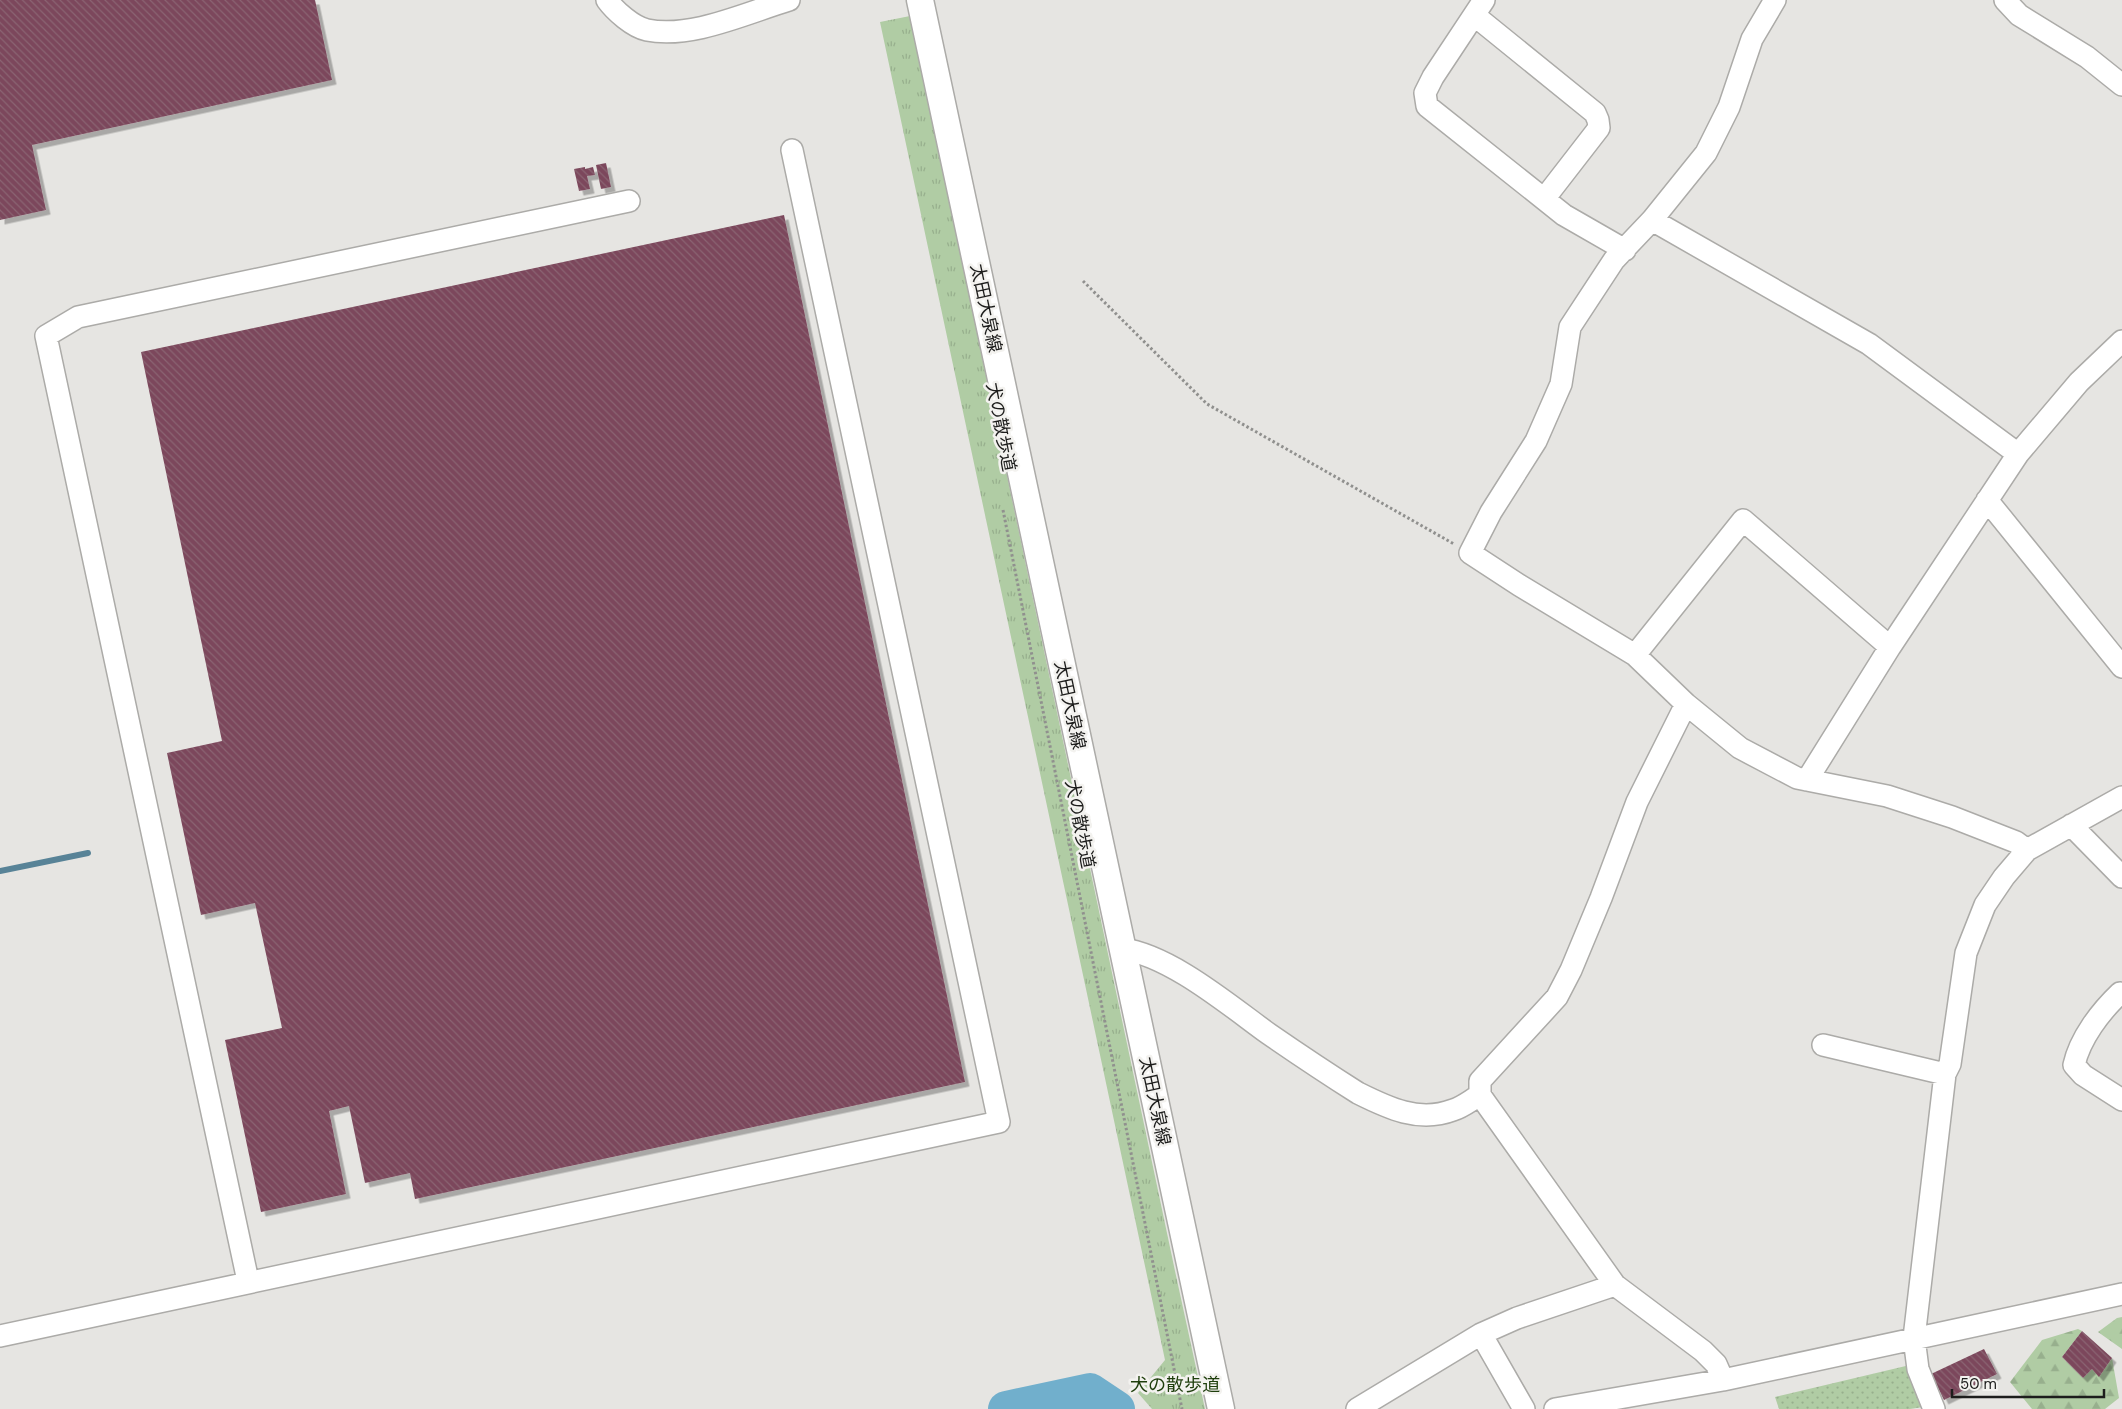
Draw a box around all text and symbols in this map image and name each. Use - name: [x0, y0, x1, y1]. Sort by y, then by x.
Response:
- street label: 太田大泉線: [965, 261, 1007, 355]
- street label: 犬の散歩道: [981, 381, 1021, 473]
- street label: 太田大泉線: [1049, 658, 1091, 752]
- street label: 犬の散歩道: [1060, 778, 1100, 870]
- street label: 太田大泉線: [1134, 1054, 1176, 1148]
- scale bar: [1952, 1366, 2104, 1398]
- park label: 犬の散歩道: [1130, 1373, 1220, 1397]
- text: 50 m: [1960, 1374, 1997, 1394]

